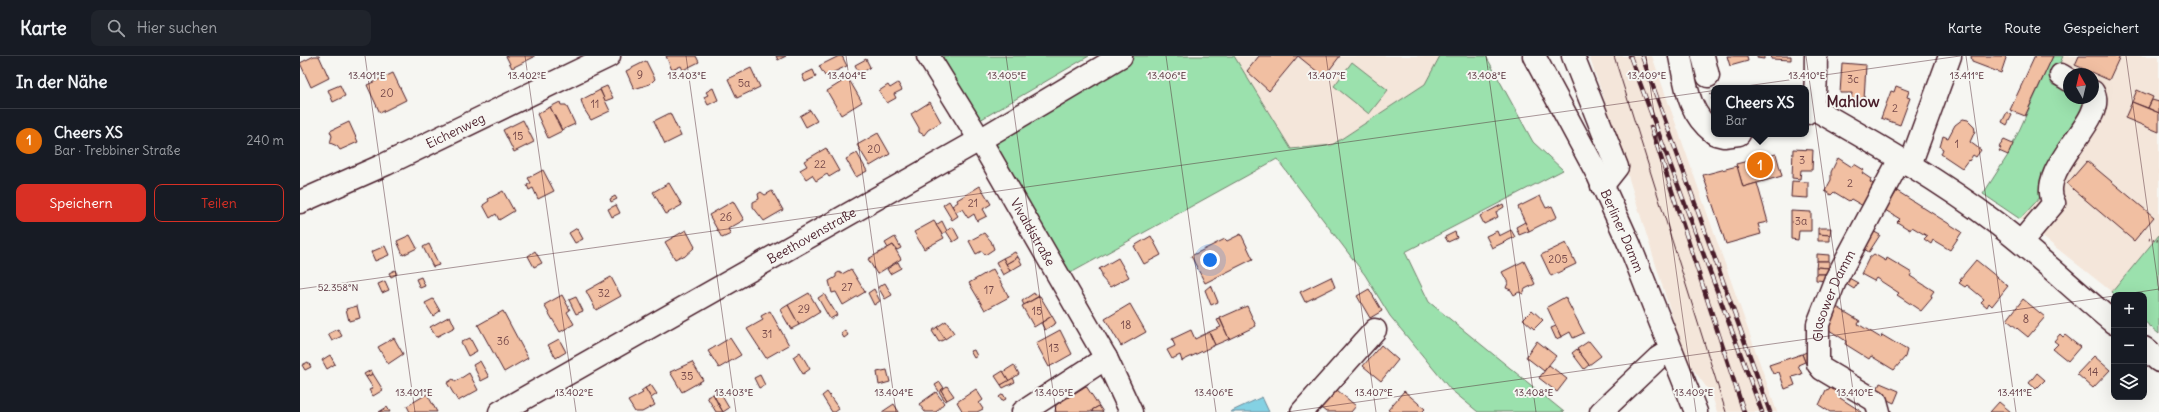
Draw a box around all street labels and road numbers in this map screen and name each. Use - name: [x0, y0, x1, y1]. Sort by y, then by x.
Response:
- street label: Eichenweg: [423, 109, 488, 152]
- street label: Berliner Damm: [1597, 186, 1648, 275]
- street label: Vivaldistraße: [1007, 195, 1059, 269]
- street label: Beethovenstraße: [764, 203, 859, 267]
- street label: Glasower Damm: [1810, 247, 1859, 342]

